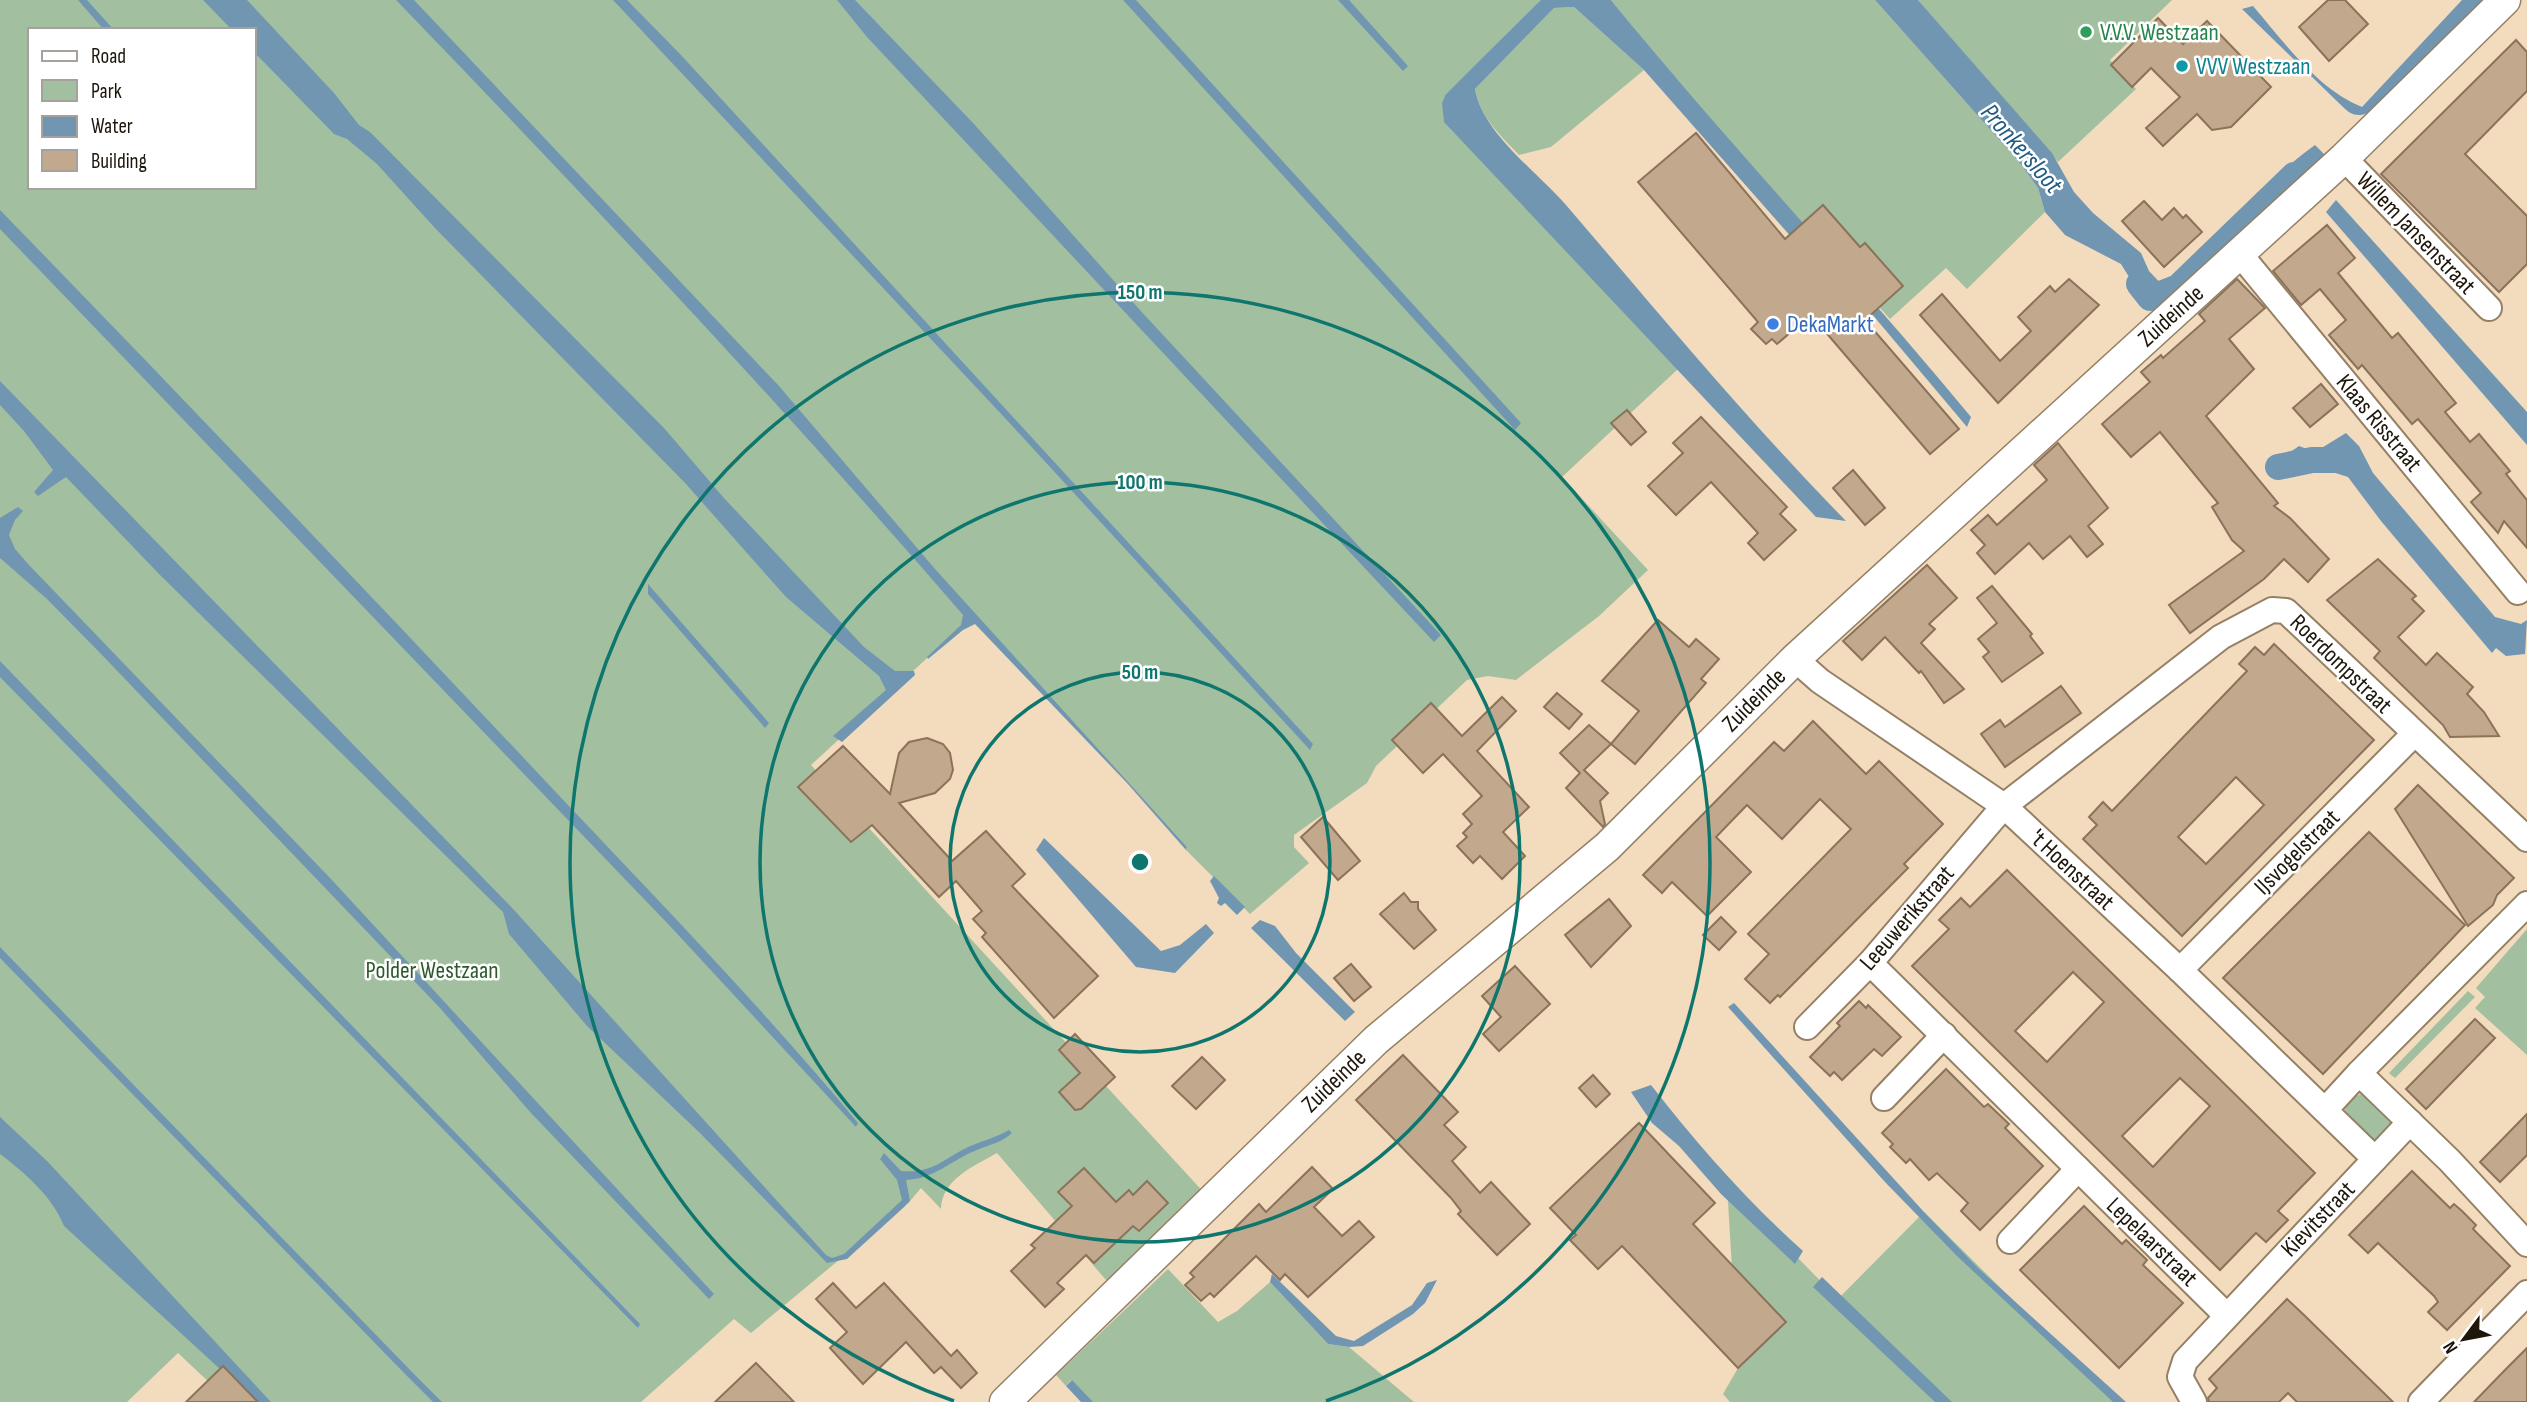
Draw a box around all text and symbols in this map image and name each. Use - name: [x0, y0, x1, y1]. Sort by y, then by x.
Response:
- place label: V.V.V. Westzaan: [2100, 18, 2219, 47]
- marker: V.V.V. Westzaan: [2078, 24, 2094, 40]
- legend: [28, 28, 256, 189]
- text: Road: [91, 44, 126, 69]
- place label: VVV Westzaan: [2196, 52, 2311, 81]
- marker: VVV Westzaan: [2174, 58, 2190, 74]
- text: Park: [91, 79, 122, 104]
- water label: Pronkersloot: [1974, 98, 2069, 201]
- text: Water: [91, 114, 133, 139]
- text: Building: [91, 149, 147, 174]
- street label: Willem Jansenstraat: [2350, 166, 2482, 300]
- street label: Zuideinde: [2132, 279, 2210, 353]
- text: 150 m: [1118, 280, 1162, 305]
- place label: DekaMarkt: [1787, 310, 1874, 339]
- marker: DekaMarkt: [1765, 316, 1781, 332]
- street label: Klaas Risstraat: [2330, 368, 2428, 478]
- text: 100 m: [1117, 470, 1163, 495]
- street label: Roerdompstraat: [2284, 608, 2398, 720]
- text: 50 m: [1122, 660, 1158, 685]
- street label: Zuideinde: [1716, 662, 1792, 738]
- street label: IJsvogelstraat: [2248, 803, 2346, 901]
- street label: 't Hoenstraat: [2024, 824, 2120, 916]
- centre of rings: [1128, 850, 1152, 874]
- street label: Leeuwerikstraat: [1854, 860, 1960, 976]
- park label: Polder Westzaan: [365, 956, 499, 985]
- street label: Zuideinde: [1296, 1043, 1372, 1119]
- street label: Kievitstraat: [2275, 1175, 2361, 1263]
- street label: Lepelaarstraat: [2100, 1191, 2204, 1293]
- north arrow: [2429, 1304, 2499, 1374]
- text: N: [2438, 1337, 2463, 1358]

